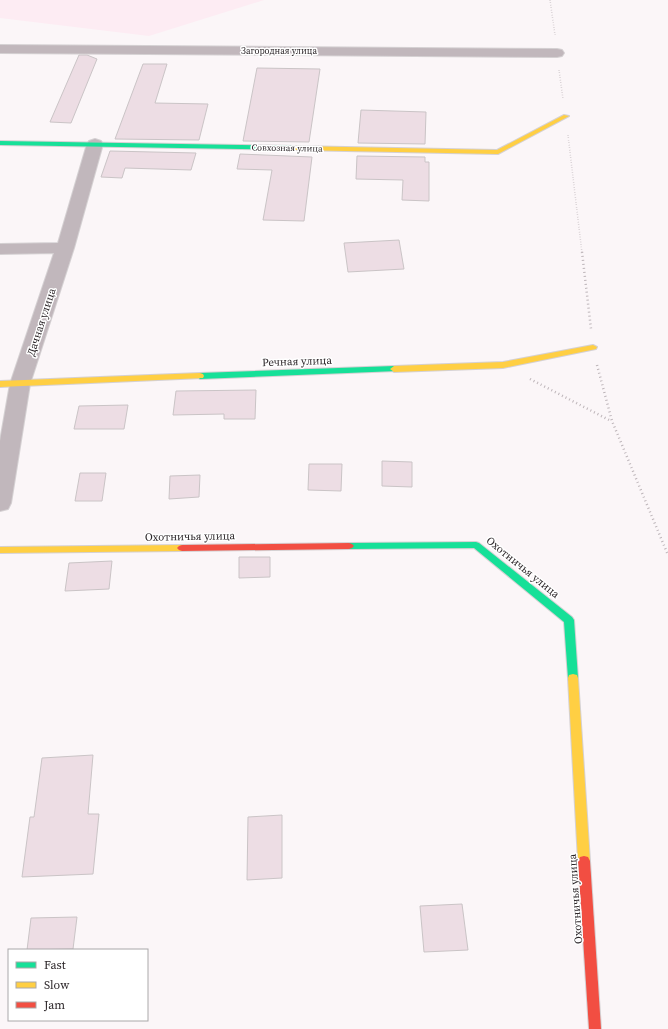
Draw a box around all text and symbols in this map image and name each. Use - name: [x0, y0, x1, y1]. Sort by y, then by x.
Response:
- street label: Загородная улица: [241, 45, 317, 57]
- street label: Совхозная улица: [251, 141, 323, 155]
- street label: Дачная улица: [23, 286, 60, 358]
- street label: Речная улица: [262, 353, 333, 370]
- street label: Охотничья улица: [145, 528, 236, 545]
- street label: Охотничья улица: [483, 533, 563, 602]
- street label: Охотничья улица: [565, 853, 586, 945]
- legend: [8, 949, 148, 1021]
- text: Fast: [44, 957, 66, 973]
- text: Slow: [44, 977, 70, 993]
- text: Jam: [43, 997, 65, 1013]

